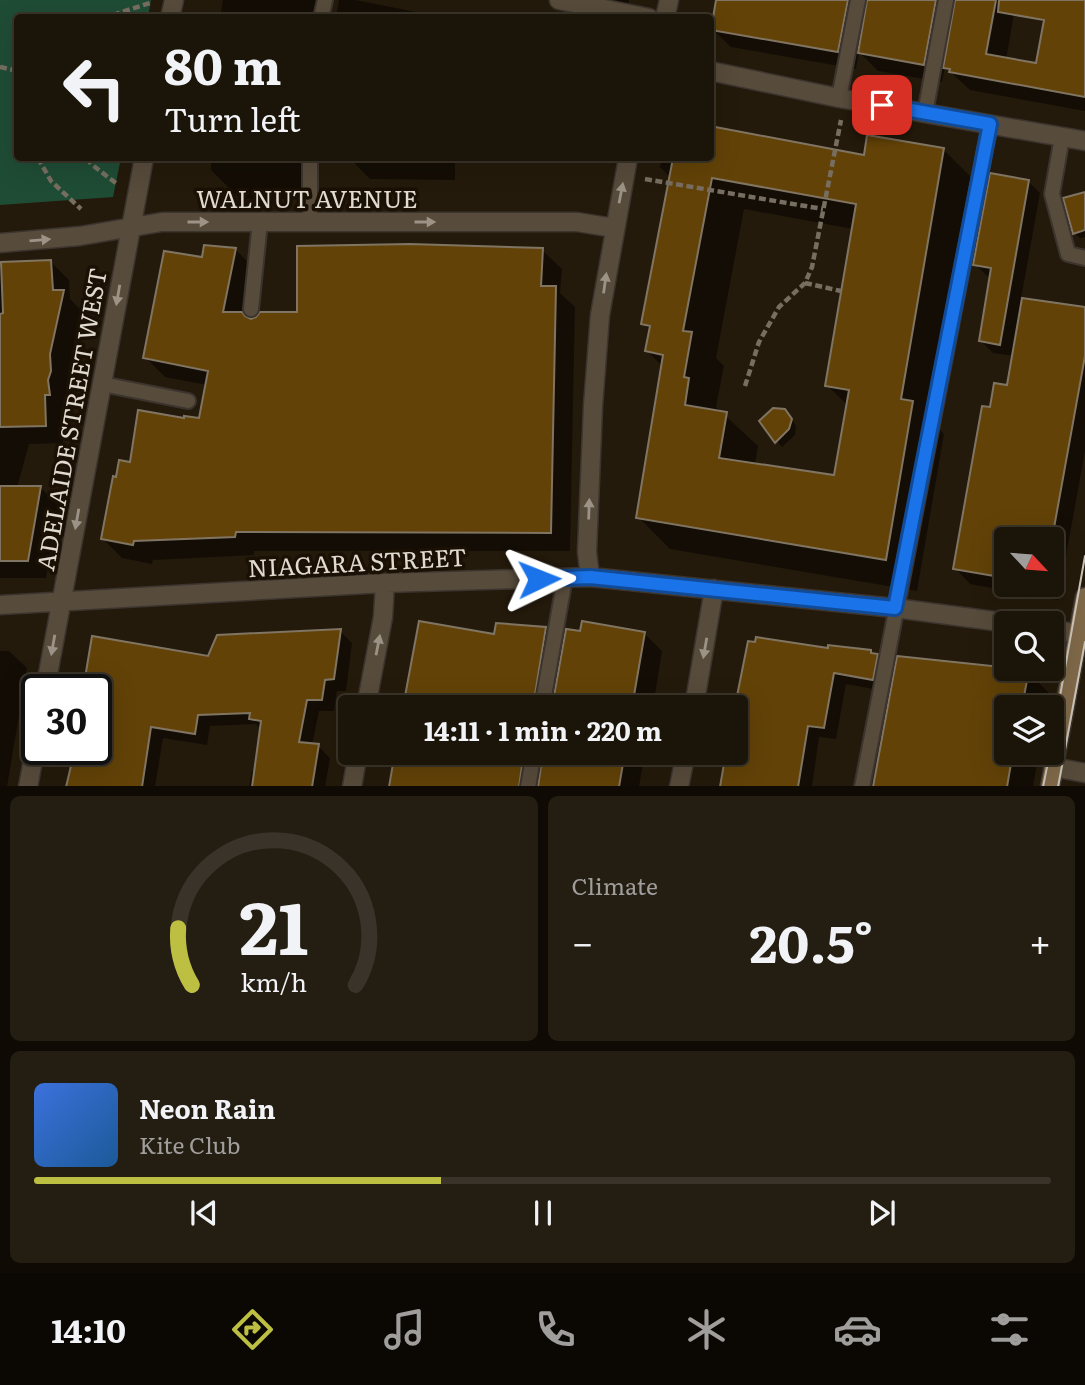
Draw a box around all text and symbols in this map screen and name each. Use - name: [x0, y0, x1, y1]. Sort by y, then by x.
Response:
- text: 80 m: [164, 27, 282, 100]
- icon: left: [49, 42, 140, 133]
- pin: [852, 75, 912, 135]
- icon: arrive: [863, 86, 901, 124]
- text: Turn left: [164, 94, 301, 142]
- street label: WALNUT AVENUE: [196, 180, 418, 215]
- one-way arrow: [616, 182, 627, 204]
- one-way arrow: [187, 216, 209, 228]
- one-way arrow: [415, 216, 437, 228]
- one-way arrow: [29, 234, 51, 245]
- street label: ADELAIDE STREET WEST: [26, 265, 114, 573]
- one-way arrow: [600, 271, 611, 293]
- one-way arrow: [112, 284, 123, 306]
- one-way arrow: [584, 498, 595, 520]
- one-way arrow: [72, 508, 83, 530]
- north arrow: [994, 527, 1064, 597]
- map controls: [994, 527, 1064, 765]
- street label: NIAGARA STREET: [247, 538, 467, 584]
- position arrow: [502, 542, 576, 616]
- button: search: [994, 611, 1064, 681]
- one-way arrow: [47, 634, 58, 656]
- one-way arrow: [372, 634, 383, 656]
- one-way arrow: [699, 637, 710, 659]
- speed limit sign: 30: [21, 674, 112, 765]
- button: layers: [994, 695, 1064, 765]
- text: 14:11 · 1 min · 220 m: [424, 710, 662, 749]
- text: Climate: [572, 868, 658, 902]
- text: 21: [239, 869, 308, 977]
- text: 20.5°: [749, 902, 873, 979]
- text: −: [572, 912, 594, 969]
- text: +: [1029, 912, 1051, 969]
- text: km/h: [240, 962, 307, 999]
- text: Neon Rain: [139, 1088, 276, 1127]
- text: Kite Club: [139, 1127, 240, 1161]
- icon: previous: [185, 1194, 223, 1232]
- icon: pause: [524, 1194, 562, 1232]
- icon: next: [863, 1194, 901, 1232]
- text: 14:10: [51, 1305, 126, 1353]
- icon: directions: [228, 1305, 277, 1354]
- icon: music: [380, 1305, 429, 1354]
- icon: phone: [531, 1305, 580, 1354]
- icon: climate: [682, 1305, 731, 1354]
- icon: car: [833, 1305, 882, 1354]
- icon: filters: [985, 1305, 1034, 1354]

